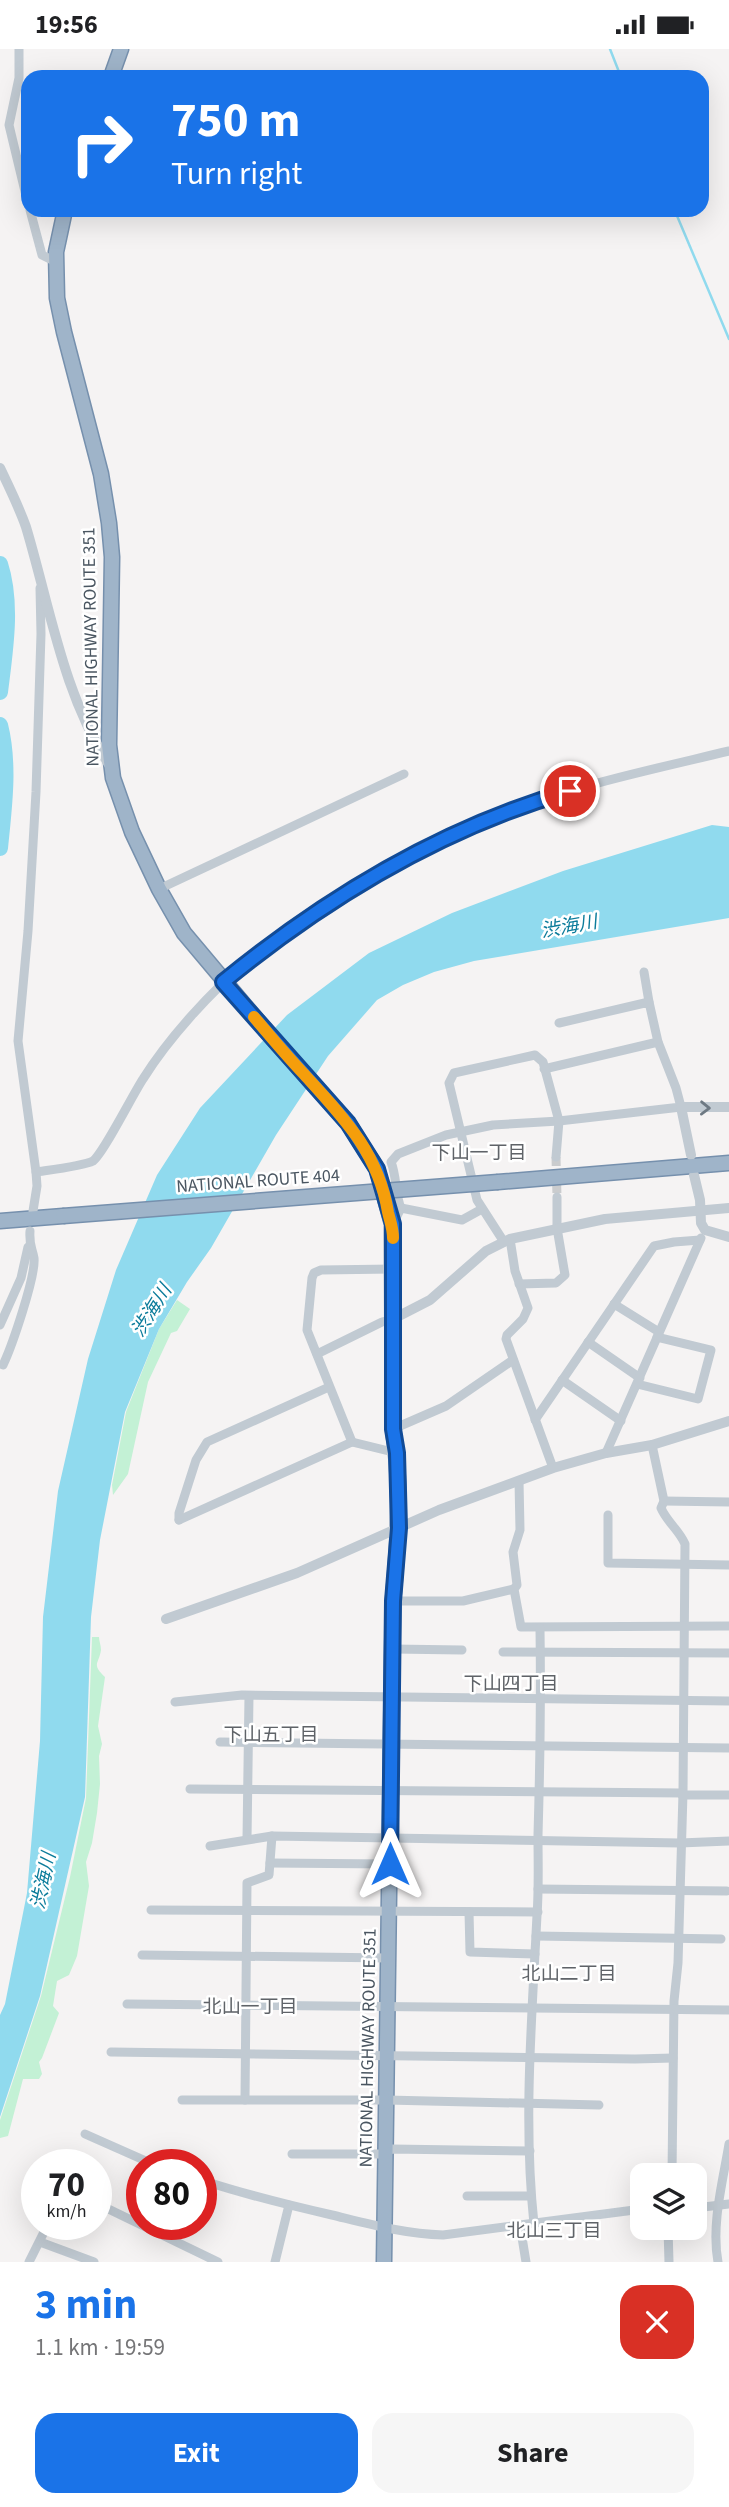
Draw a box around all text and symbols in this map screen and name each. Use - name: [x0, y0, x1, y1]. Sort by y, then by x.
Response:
- text: 19:56: [35, 6, 98, 43]
- text: 750 m: [171, 86, 300, 156]
- icon: right: [56, 98, 147, 189]
- text: Turn right: [171, 151, 302, 197]
- street label: NATIONAL HIGHWAY ROUTE 351: [76, 527, 106, 767]
- pin: [540, 761, 600, 821]
- icon: arrive: [551, 772, 589, 810]
- water label: 渋海川: [539, 908, 601, 945]
- one-way arrow: [700, 1100, 711, 1116]
- district label: 下山一丁目: [431, 1140, 527, 1167]
- street label: NATIONAL ROUTE 404: [175, 1163, 341, 1199]
- water label: 渋海川: [125, 1278, 180, 1342]
- district label: 下山四丁目: [463, 1671, 559, 1698]
- district label: 下山五丁目: [223, 1722, 319, 1749]
- position arrow: [353, 1827, 427, 1901]
- water label: 渋海川: [25, 1848, 64, 1912]
- street label: NATIONAL HIGHWAY ROUTE 351: [353, 1928, 383, 2168]
- district label: 北山二丁目: [521, 1961, 617, 1988]
- district label: 北山一丁目: [202, 1994, 298, 2021]
- speed limit sign: 80: [126, 2149, 217, 2240]
- text: 70: [48, 2160, 85, 2210]
- map controls: [630, 2163, 707, 2240]
- button: layers: [630, 2163, 707, 2240]
- text: km/h: [47, 2199, 86, 2224]
- district label: 北山三丁目: [506, 2218, 602, 2245]
- text: 3 min: [35, 2275, 137, 2335]
- button: close: [620, 2285, 694, 2359]
- text: 1.1 km · 19:59: [35, 2331, 165, 2364]
- button: Exit: [35, 2413, 358, 2493]
- button: Share: [372, 2413, 694, 2493]

